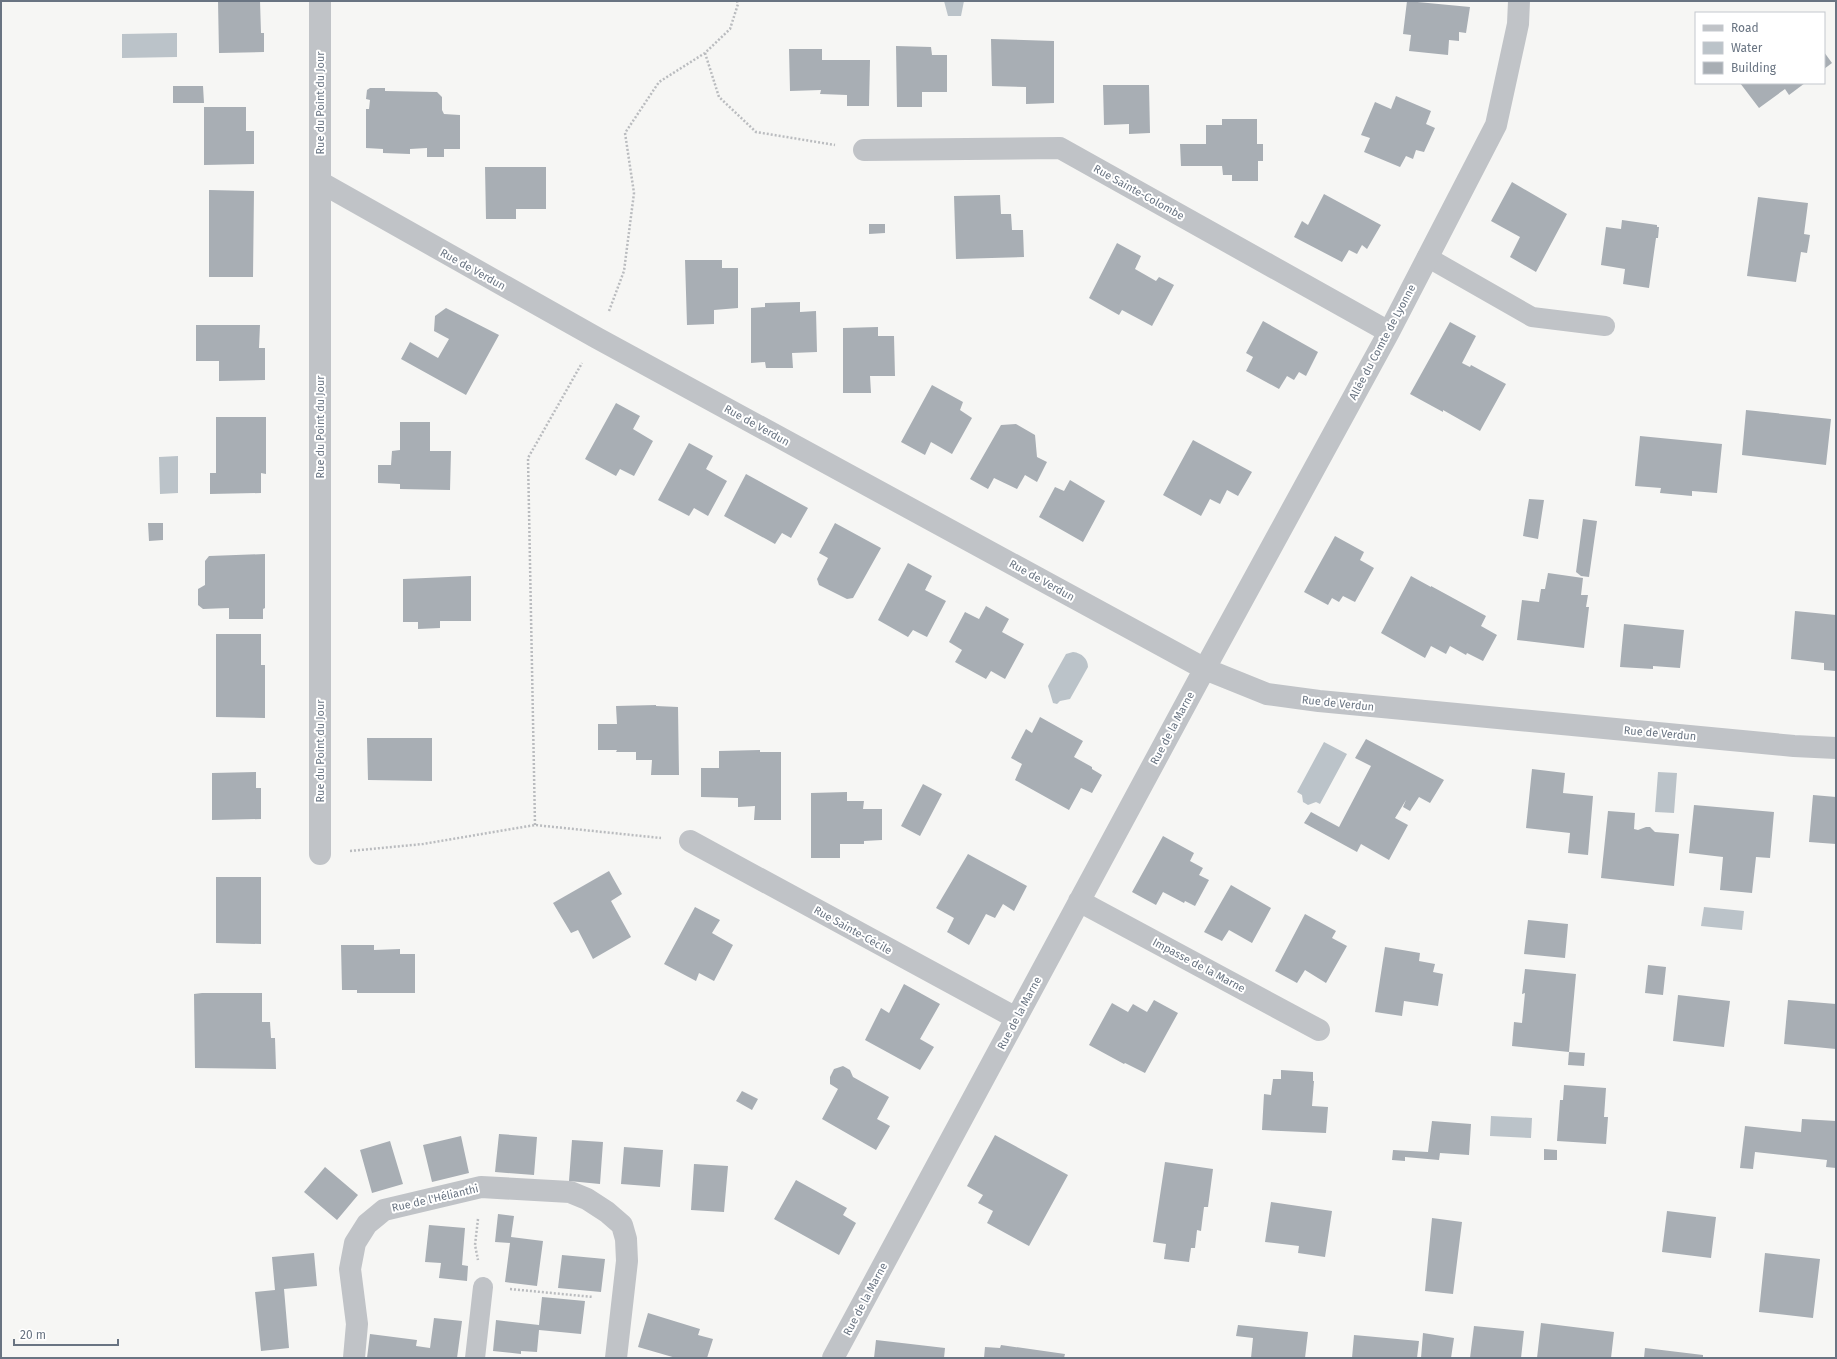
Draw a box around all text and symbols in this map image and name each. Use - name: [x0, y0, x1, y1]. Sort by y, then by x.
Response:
- legend: [1695, 12, 1825, 84]
- text: Road: [1731, 21, 1759, 35]
- text: Water: [1731, 41, 1763, 55]
- street label: Rue du Point du Jour: [314, 51, 327, 155]
- text: Building: [1731, 61, 1777, 75]
- street label: Rue Sainte-Colombe: [1091, 162, 1186, 223]
- street label: Rue de Verdun: [438, 246, 508, 293]
- street label: Allée du Comte de Lyonne: [1346, 282, 1418, 402]
- street label: Rue du Point du Jour: [314, 375, 327, 479]
- street label: Rue de Verdun: [722, 402, 792, 449]
- street label: Rue de Verdun: [1007, 557, 1077, 604]
- street label: Rue de la Marne: [1148, 690, 1197, 767]
- street label: Rue de Verdun: [1301, 693, 1375, 714]
- street label: Rue du Point du Jour: [314, 699, 327, 803]
- street label: Rue de Verdun: [1623, 724, 1697, 743]
- street label: Rue Sainte-Cécile: [811, 904, 894, 957]
- street label: Impasse de la Marne: [1150, 936, 1247, 995]
- street label: Rue de la Marne: [995, 975, 1044, 1052]
- street label: Rue de l'Hélianthi: [390, 1182, 480, 1215]
- street label: Rue de la Marne: [841, 1261, 890, 1338]
- scale bar: [14, 1321, 118, 1347]
- text: 20 m: [20, 1328, 46, 1342]

